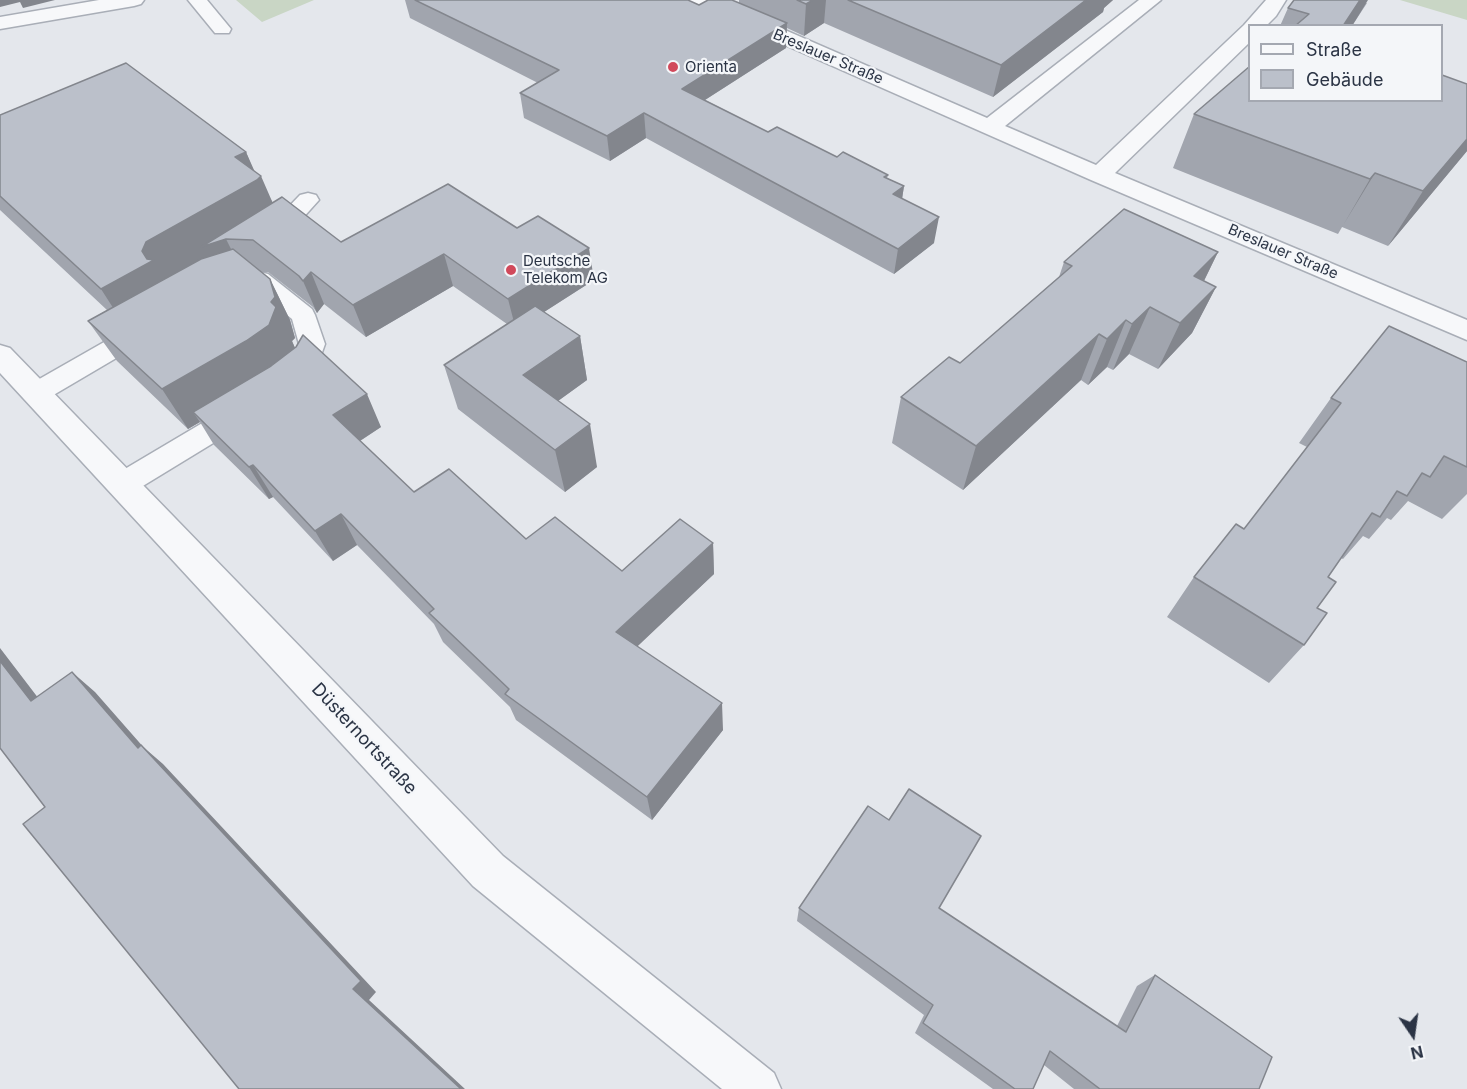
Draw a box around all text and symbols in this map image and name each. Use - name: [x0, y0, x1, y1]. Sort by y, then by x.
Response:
- legend: [1248, 24, 1443, 102]
- street label: Breslauer Straße: [770, 26, 886, 88]
- text: Straße: [1306, 39, 1362, 60]
- place label: Orienta: [685, 58, 737, 76]
- marker: Orienta: [666, 60, 680, 74]
- text: Gebäude: [1306, 69, 1383, 90]
- street label: Breslauer Straße: [1225, 221, 1341, 283]
- place label: Deutsche Telekom AG: [523, 252, 608, 287]
- marker: Deutsche Telekom AG: [504, 263, 518, 277]
- street label: Düsternortstraße: [307, 679, 421, 799]
- north arrow: [1383, 1005, 1443, 1065]
- text: N: [1409, 1041, 1425, 1064]

